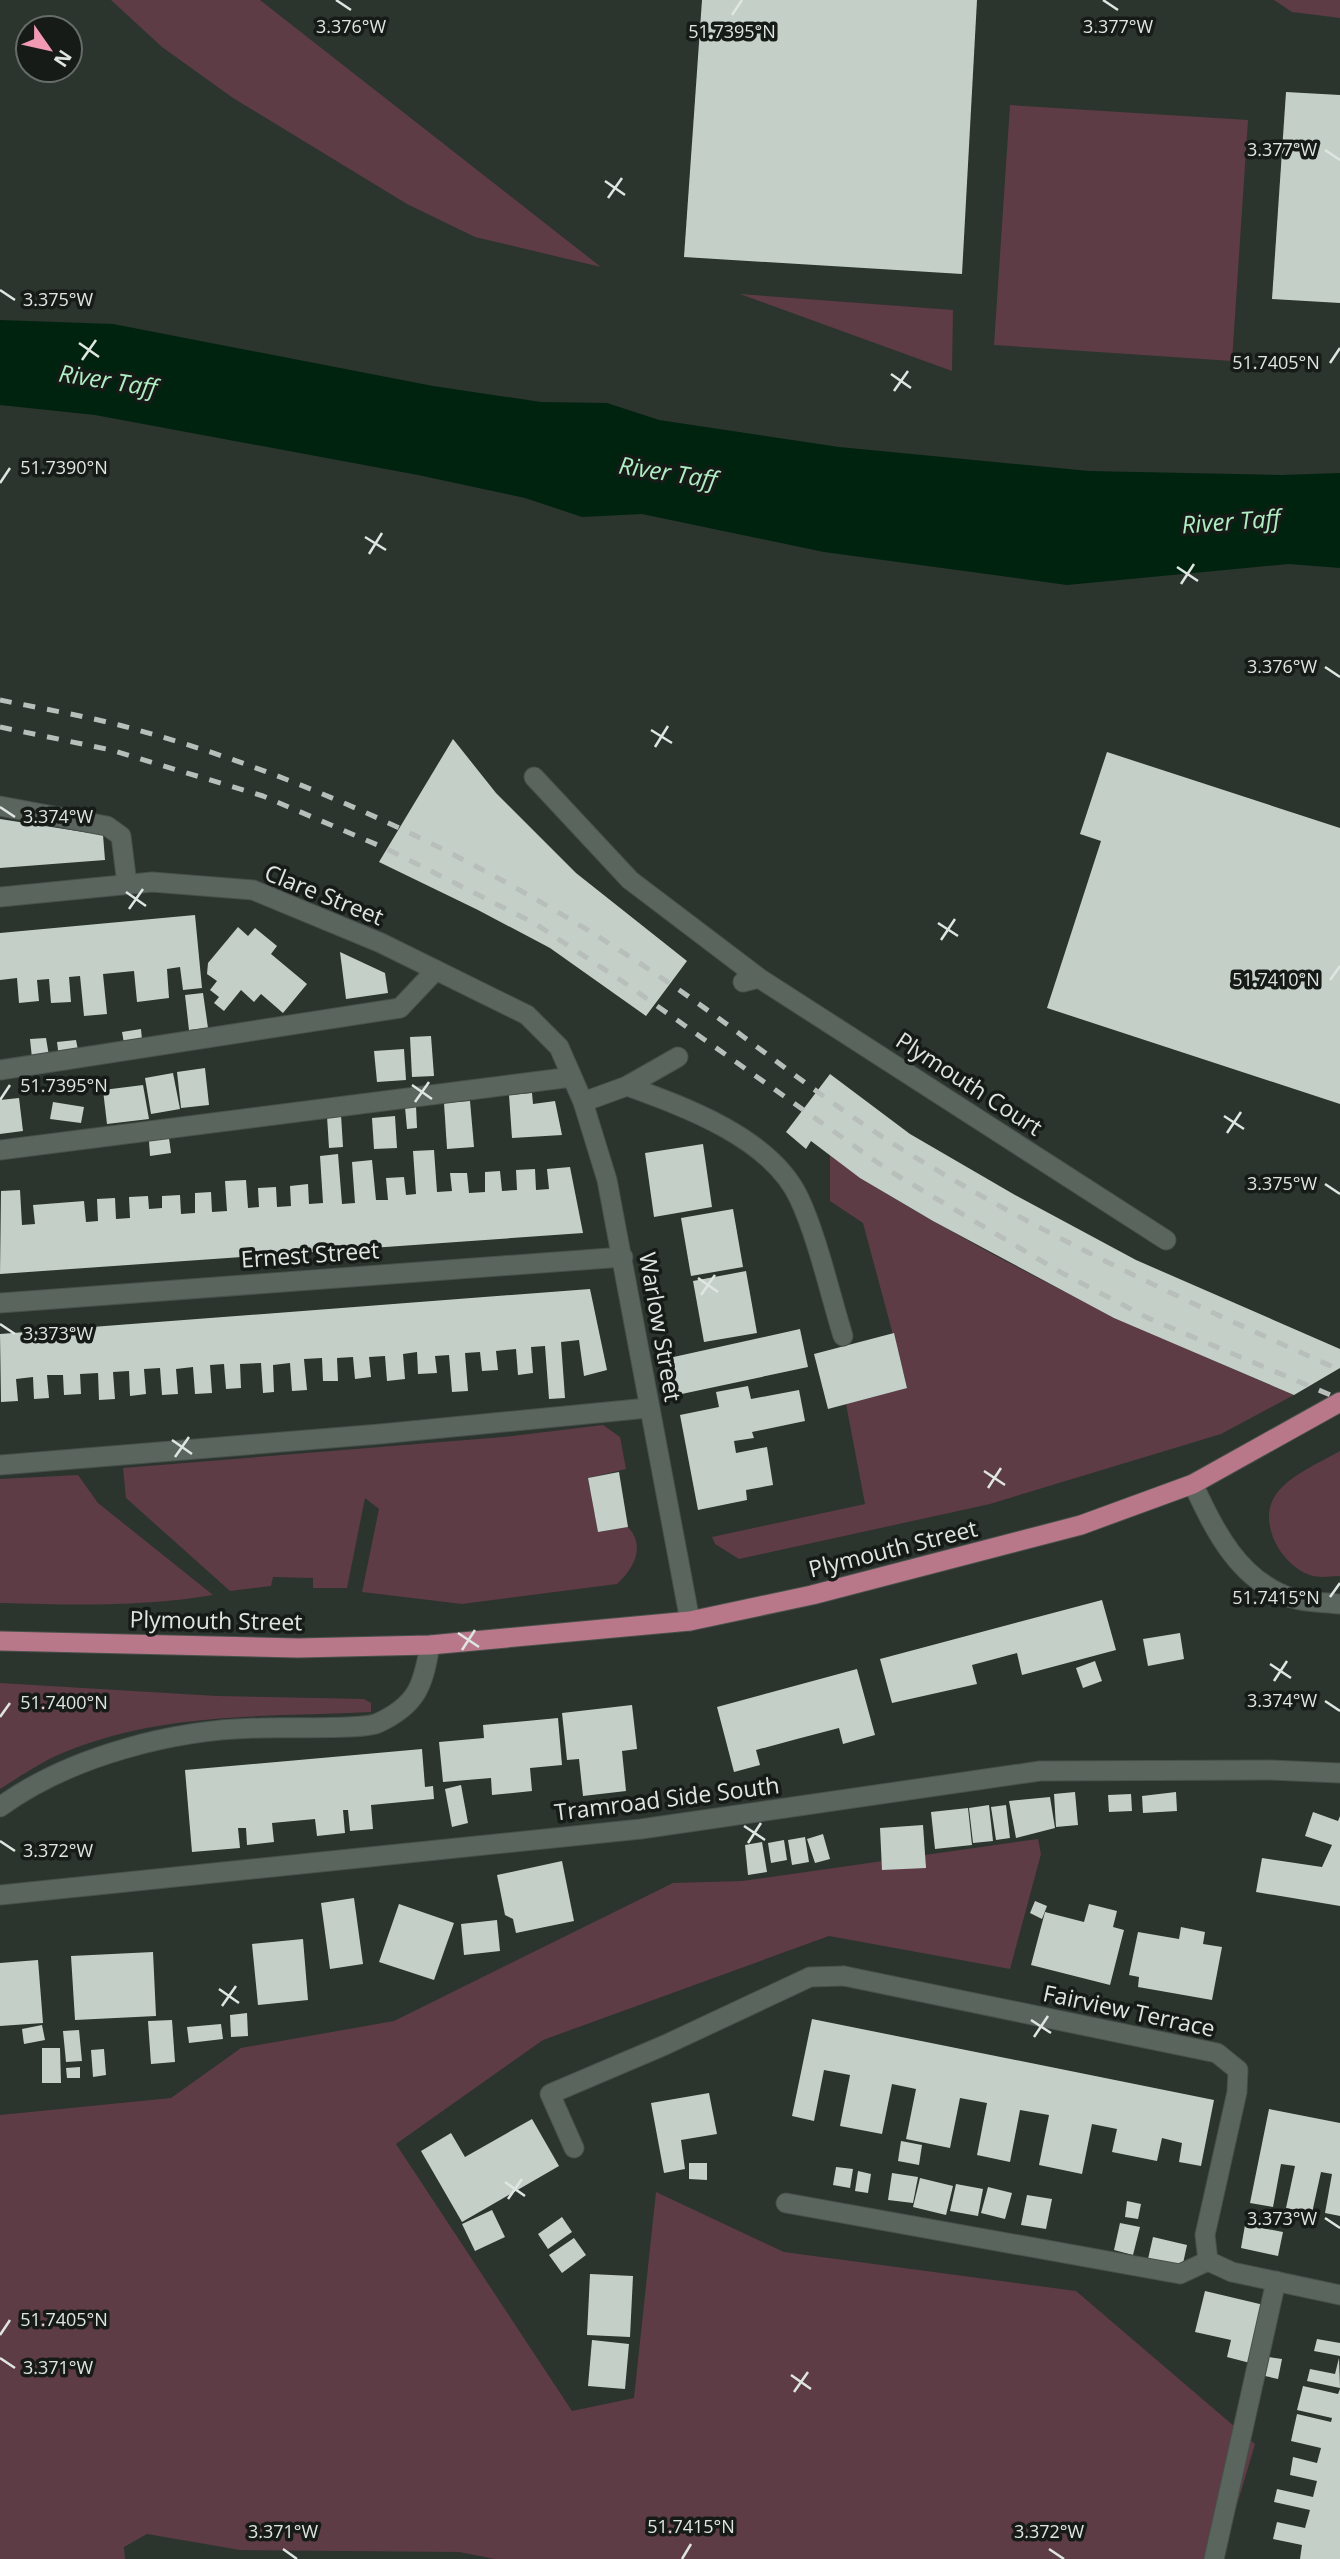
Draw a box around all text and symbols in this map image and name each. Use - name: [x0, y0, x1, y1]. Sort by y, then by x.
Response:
- north arrow: [14, 14, 84, 84]
- text: 3.376°W: [316, 14, 386, 38]
- text: 3.377°W: [1083, 14, 1153, 38]
- text: 51.7395°N: [688, 19, 776, 43]
- text: N: [48, 45, 78, 72]
- text: 3.377°W: [1247, 137, 1317, 161]
- text: 3.375°W: [23, 287, 93, 311]
- text: 51.7405°N: [1232, 350, 1320, 374]
- water label: River Taff: [57, 355, 164, 404]
- water label: River Taff: [617, 447, 724, 496]
- text: 51.7390°N: [20, 455, 108, 479]
- water label: River Taff: [1180, 500, 1285, 540]
- text: 3.376°W: [1247, 654, 1317, 678]
- text: 3.374°W: [23, 804, 93, 828]
- street label: Clare Street: [260, 856, 389, 932]
- text: 51.7410°N: [1232, 967, 1320, 991]
- street label: Plymouth Court: [890, 1024, 1049, 1143]
- text: 51.7395°N: [20, 1073, 108, 1097]
- text: 3.375°W: [1247, 1171, 1317, 1195]
- street label: Ernest Street: [240, 1233, 380, 1275]
- street label: Warlow Street: [632, 1250, 690, 1404]
- text: 3.373°W: [23, 1321, 93, 1345]
- street label: Plymouth Street: [805, 1512, 981, 1584]
- text: 51.7415°N: [1232, 1585, 1320, 1609]
- street label: Plymouth Street: [129, 1602, 303, 1638]
- text: 3.374°W: [1247, 1688, 1317, 1712]
- text: 51.7400°N: [20, 1690, 108, 1714]
- street label: Tramroad Side South: [553, 1768, 781, 1828]
- text: 3.372°W: [23, 1838, 93, 1862]
- street label: Fairview Terrace: [1040, 1976, 1218, 2044]
- text: 3.373°W: [1247, 2206, 1317, 2230]
- text: 51.7405°N: [20, 2307, 108, 2331]
- text: 3.371°W: [23, 2355, 93, 2379]
- text: 51.7415°N: [647, 2514, 735, 2538]
- text: 3.371°W: [248, 2519, 318, 2543]
- text: 3.372°W: [1014, 2519, 1084, 2543]

